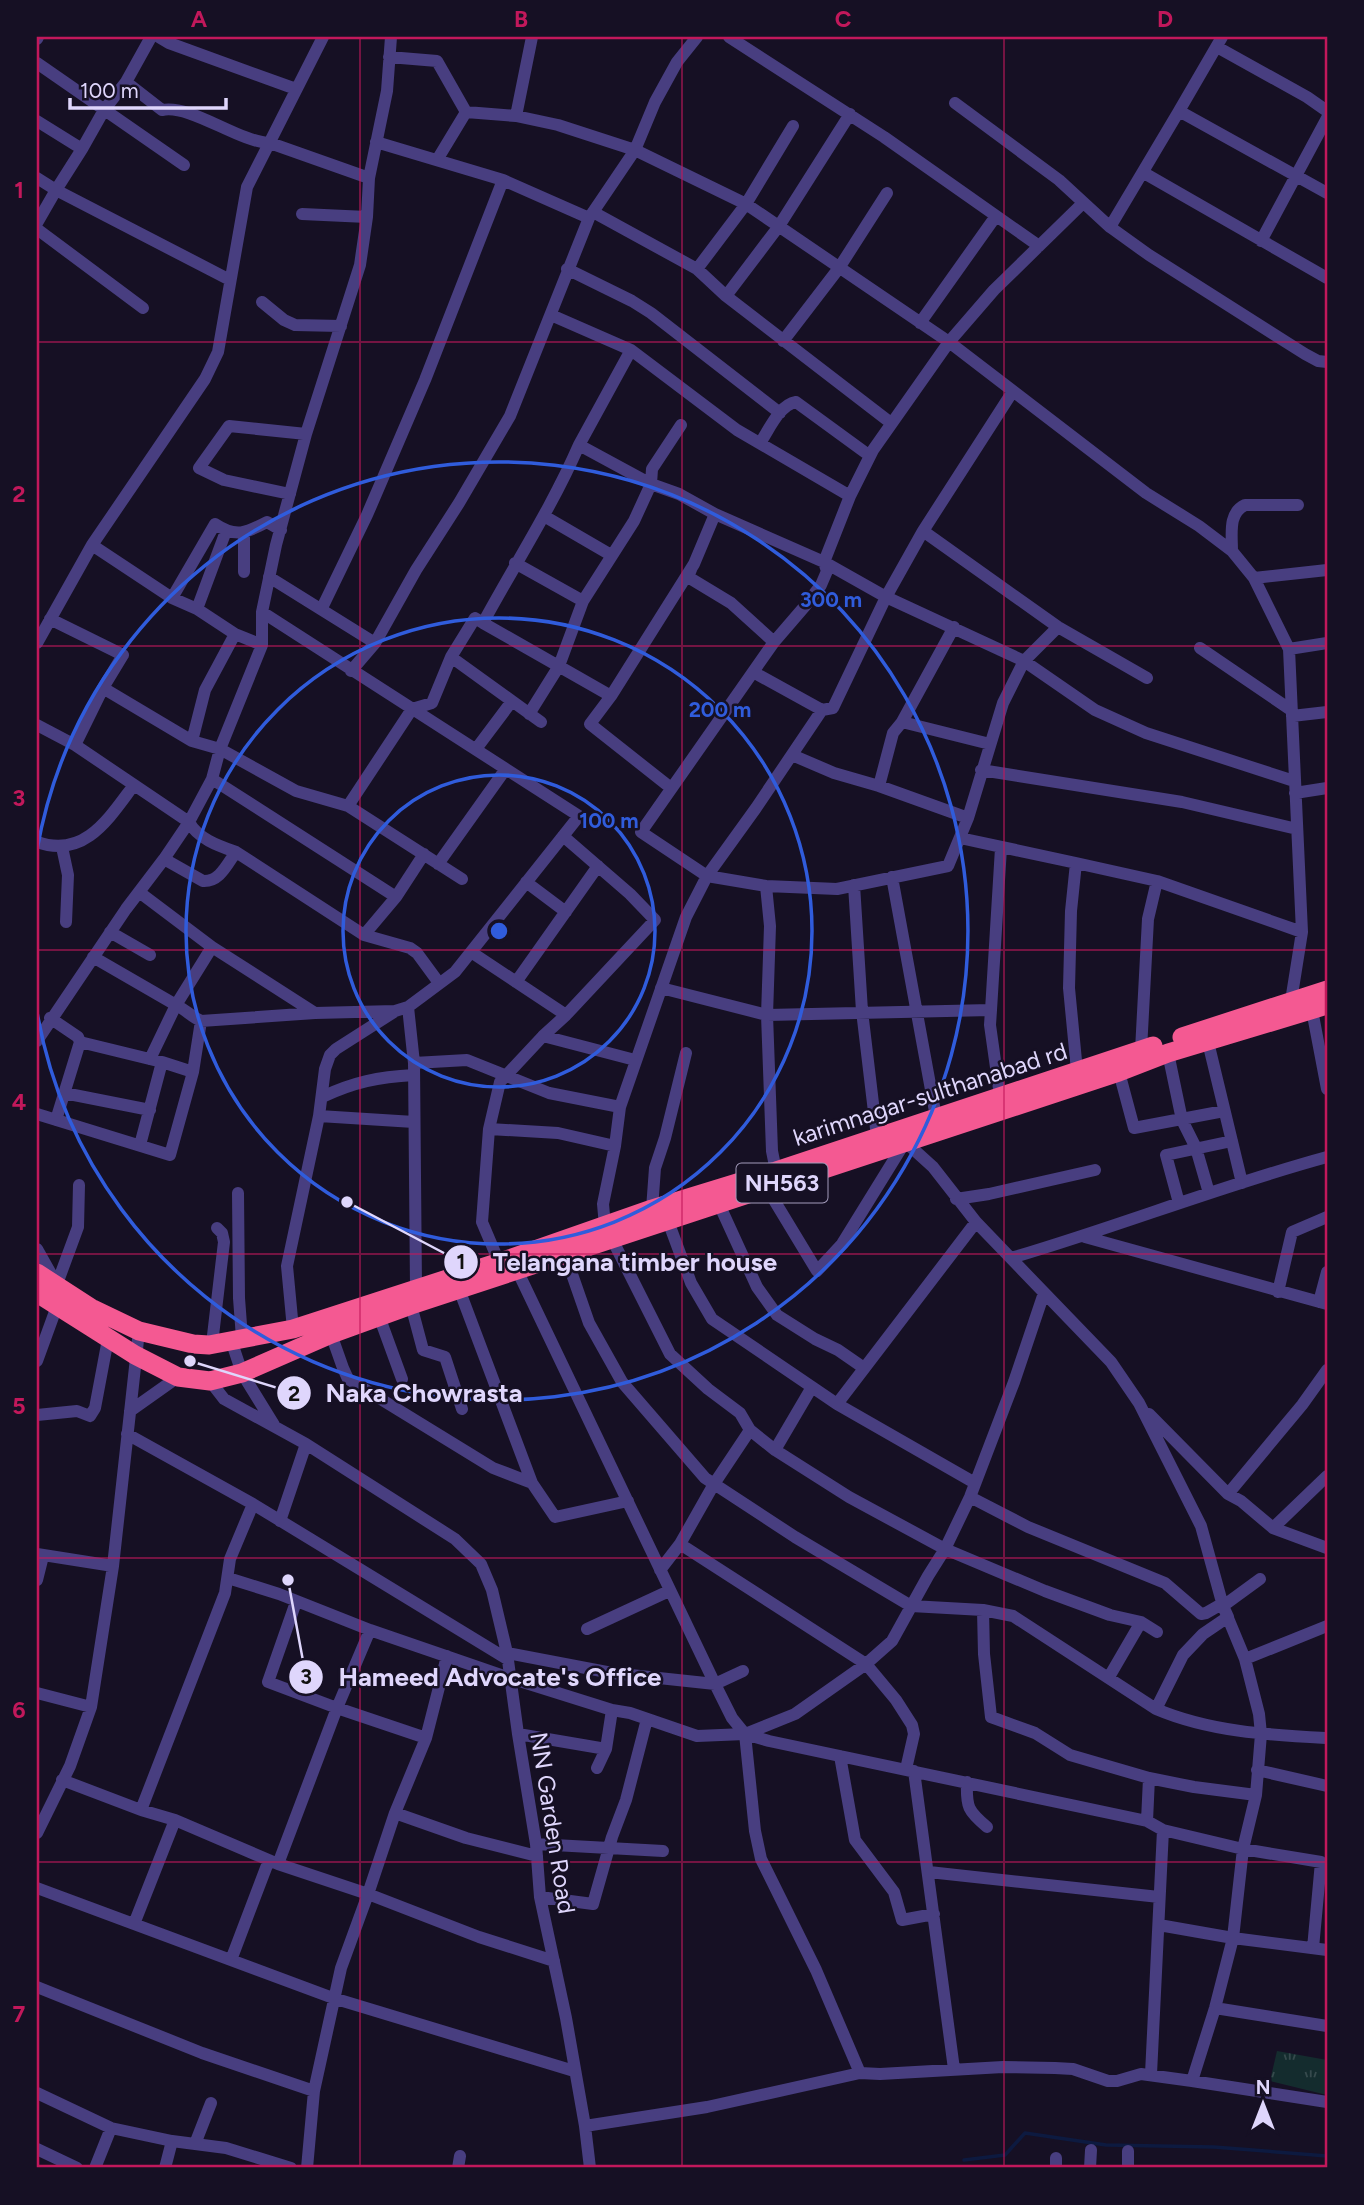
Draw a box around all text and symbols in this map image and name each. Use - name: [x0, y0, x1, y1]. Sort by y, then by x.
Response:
- text: A: [191, 5, 208, 33]
- text: B: [514, 5, 528, 33]
- text: C: [835, 5, 852, 33]
- text: D: [1157, 5, 1173, 33]
- scale bar: [70, 66, 226, 110]
- text: 100 m: [80, 78, 139, 103]
- text: 1: [14, 176, 24, 204]
- text: 2: [12, 480, 26, 508]
- text: 300 m: [800, 587, 862, 612]
- text: 200 m: [689, 697, 751, 722]
- text: 3: [13, 784, 25, 812]
- text: 100 m: [579, 808, 639, 833]
- centre of rings: [487, 919, 511, 943]
- street label: karimnagar-sulthanabad rd: [789, 1036, 1071, 1152]
- text: 4: [12, 1088, 26, 1116]
- road number: NH563: [736, 1164, 828, 1202]
- callout: Telangana timber house: [443, 1238, 791, 1285]
- text: Telangana timber house: [493, 1246, 777, 1278]
- text: 1: [457, 1249, 465, 1274]
- callout: Naka Chowrasta: [277, 1370, 537, 1417]
- text: Naka Chowrasta: [325, 1377, 523, 1409]
- text: 2: [288, 1381, 300, 1406]
- text: 5: [12, 1392, 26, 1420]
- callout: Hameed Advocate's Office: [289, 1653, 675, 1700]
- text: Hameed Advocate's Office: [338, 1661, 662, 1693]
- text: 3: [300, 1664, 312, 1689]
- text: 6: [12, 1696, 26, 1724]
- street label: NN Garden Road: [524, 1730, 582, 1916]
- text: 7: [13, 2000, 26, 2028]
- north arrow: [1228, 2068, 1298, 2138]
- text: N: [1256, 2076, 1270, 2099]

